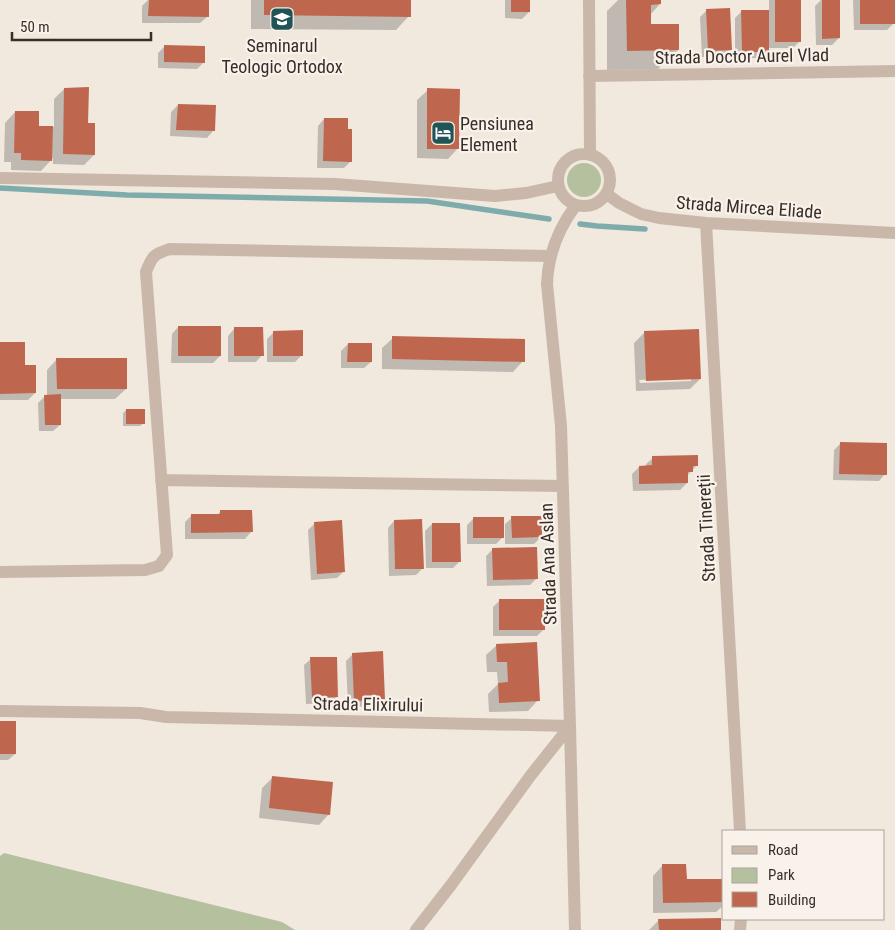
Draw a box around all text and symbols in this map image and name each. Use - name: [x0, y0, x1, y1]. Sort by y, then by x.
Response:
- school or university icon: Seminarul Teologic Ortodox: [269, 6, 295, 32]
- scale bar: [12, 10, 151, 42]
- text: 50 m: [20, 18, 50, 36]
- place label: Seminarul Teologic Ortodox: [221, 35, 343, 77]
- street label: Strada Doctor Aurel Vlad: [655, 44, 829, 68]
- place label: Pensiunea Element: [460, 113, 534, 155]
- hotel icon: Pensiunea Element: [430, 120, 456, 146]
- street label: Strada Mircea Eliade: [676, 191, 822, 223]
- street label: Strada Tinereții: [693, 474, 720, 582]
- street label: Strada Ana Aslan: [535, 503, 561, 625]
- street label: Strada Elixirului: [313, 693, 423, 715]
- legend: [722, 830, 885, 920]
- text: Road: [768, 841, 798, 859]
- text: Park: [768, 866, 795, 884]
- text: Building: [768, 891, 816, 909]

